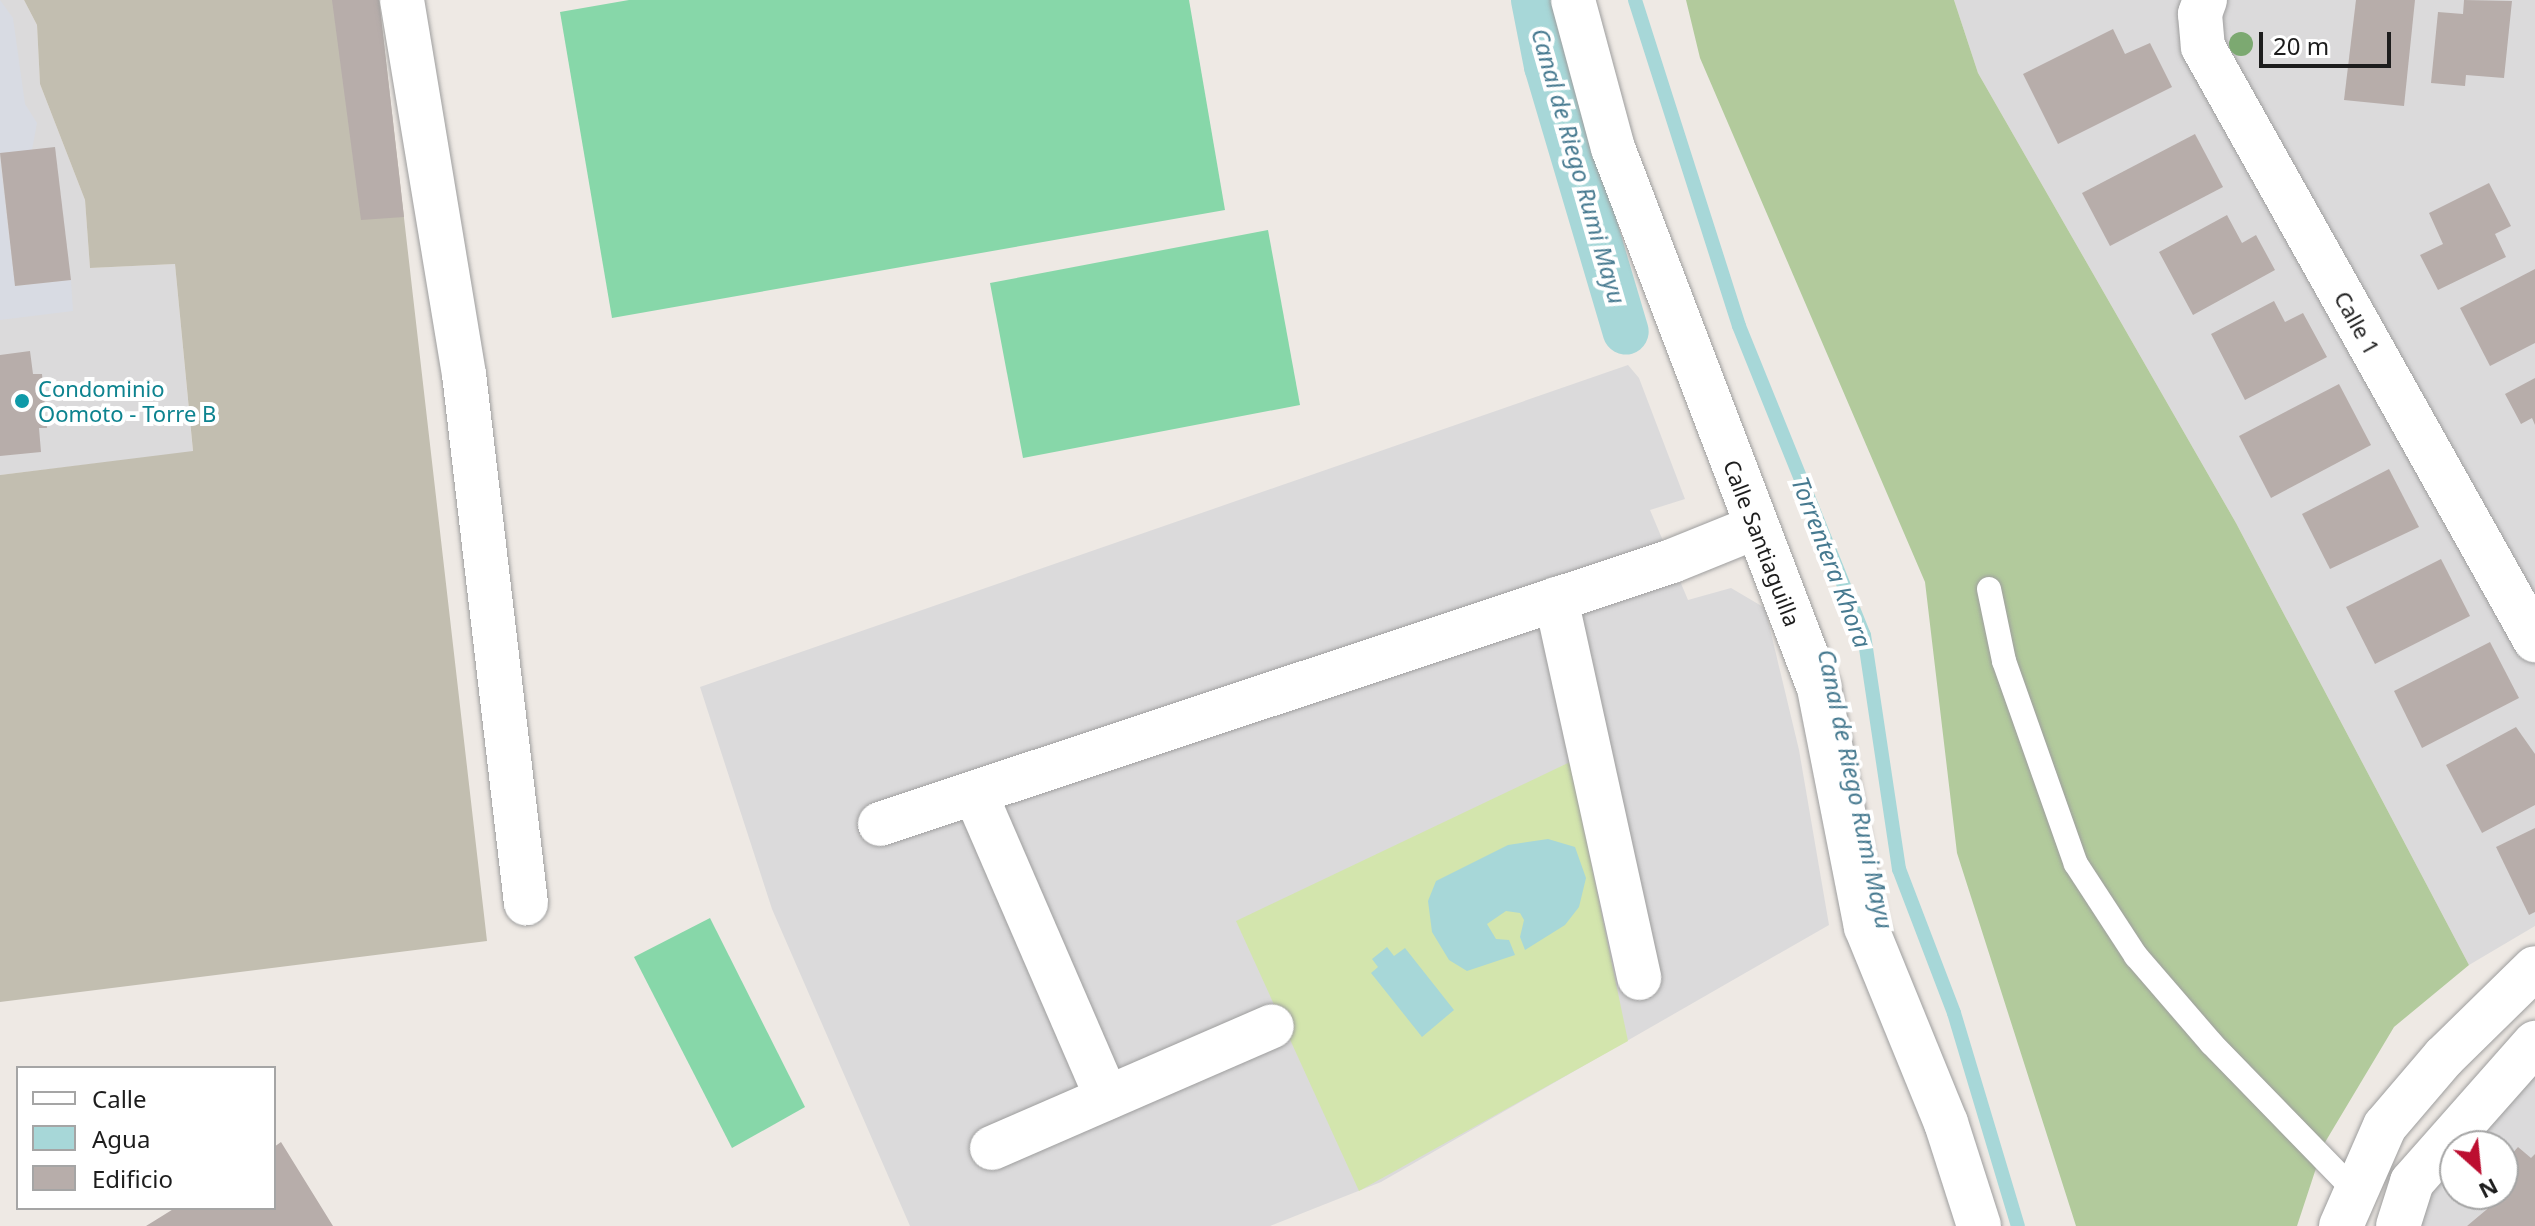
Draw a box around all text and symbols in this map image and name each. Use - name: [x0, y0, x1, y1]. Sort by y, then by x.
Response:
- scale bar: [2263, 16, 2395, 66]
- water label: Canal de Riego Rumi Mayu: [1526, 25, 1632, 307]
- text: 20 m: [2273, 29, 2329, 62]
- street label: Calle 1: [2329, 287, 2385, 359]
- place label: Condominio Oomoto - Torre B: [38, 375, 216, 426]
- marker: Condominio Oomoto - Torre B: [13, 392, 31, 410]
- street label: Calle Santiaguilla: [1718, 456, 1806, 630]
- water label: Torrentera Khora: [1786, 472, 1878, 652]
- water label: Canal de Riego Rumi Mayu: [1812, 646, 1900, 932]
- legend: [16, 1066, 276, 1210]
- text: Calle: [92, 1082, 147, 1115]
- text: Agua: [92, 1122, 150, 1155]
- north arrow: [2439, 1130, 2519, 1210]
- text: Edificio: [92, 1162, 173, 1195]
- text: N: [2474, 1172, 2504, 1207]

